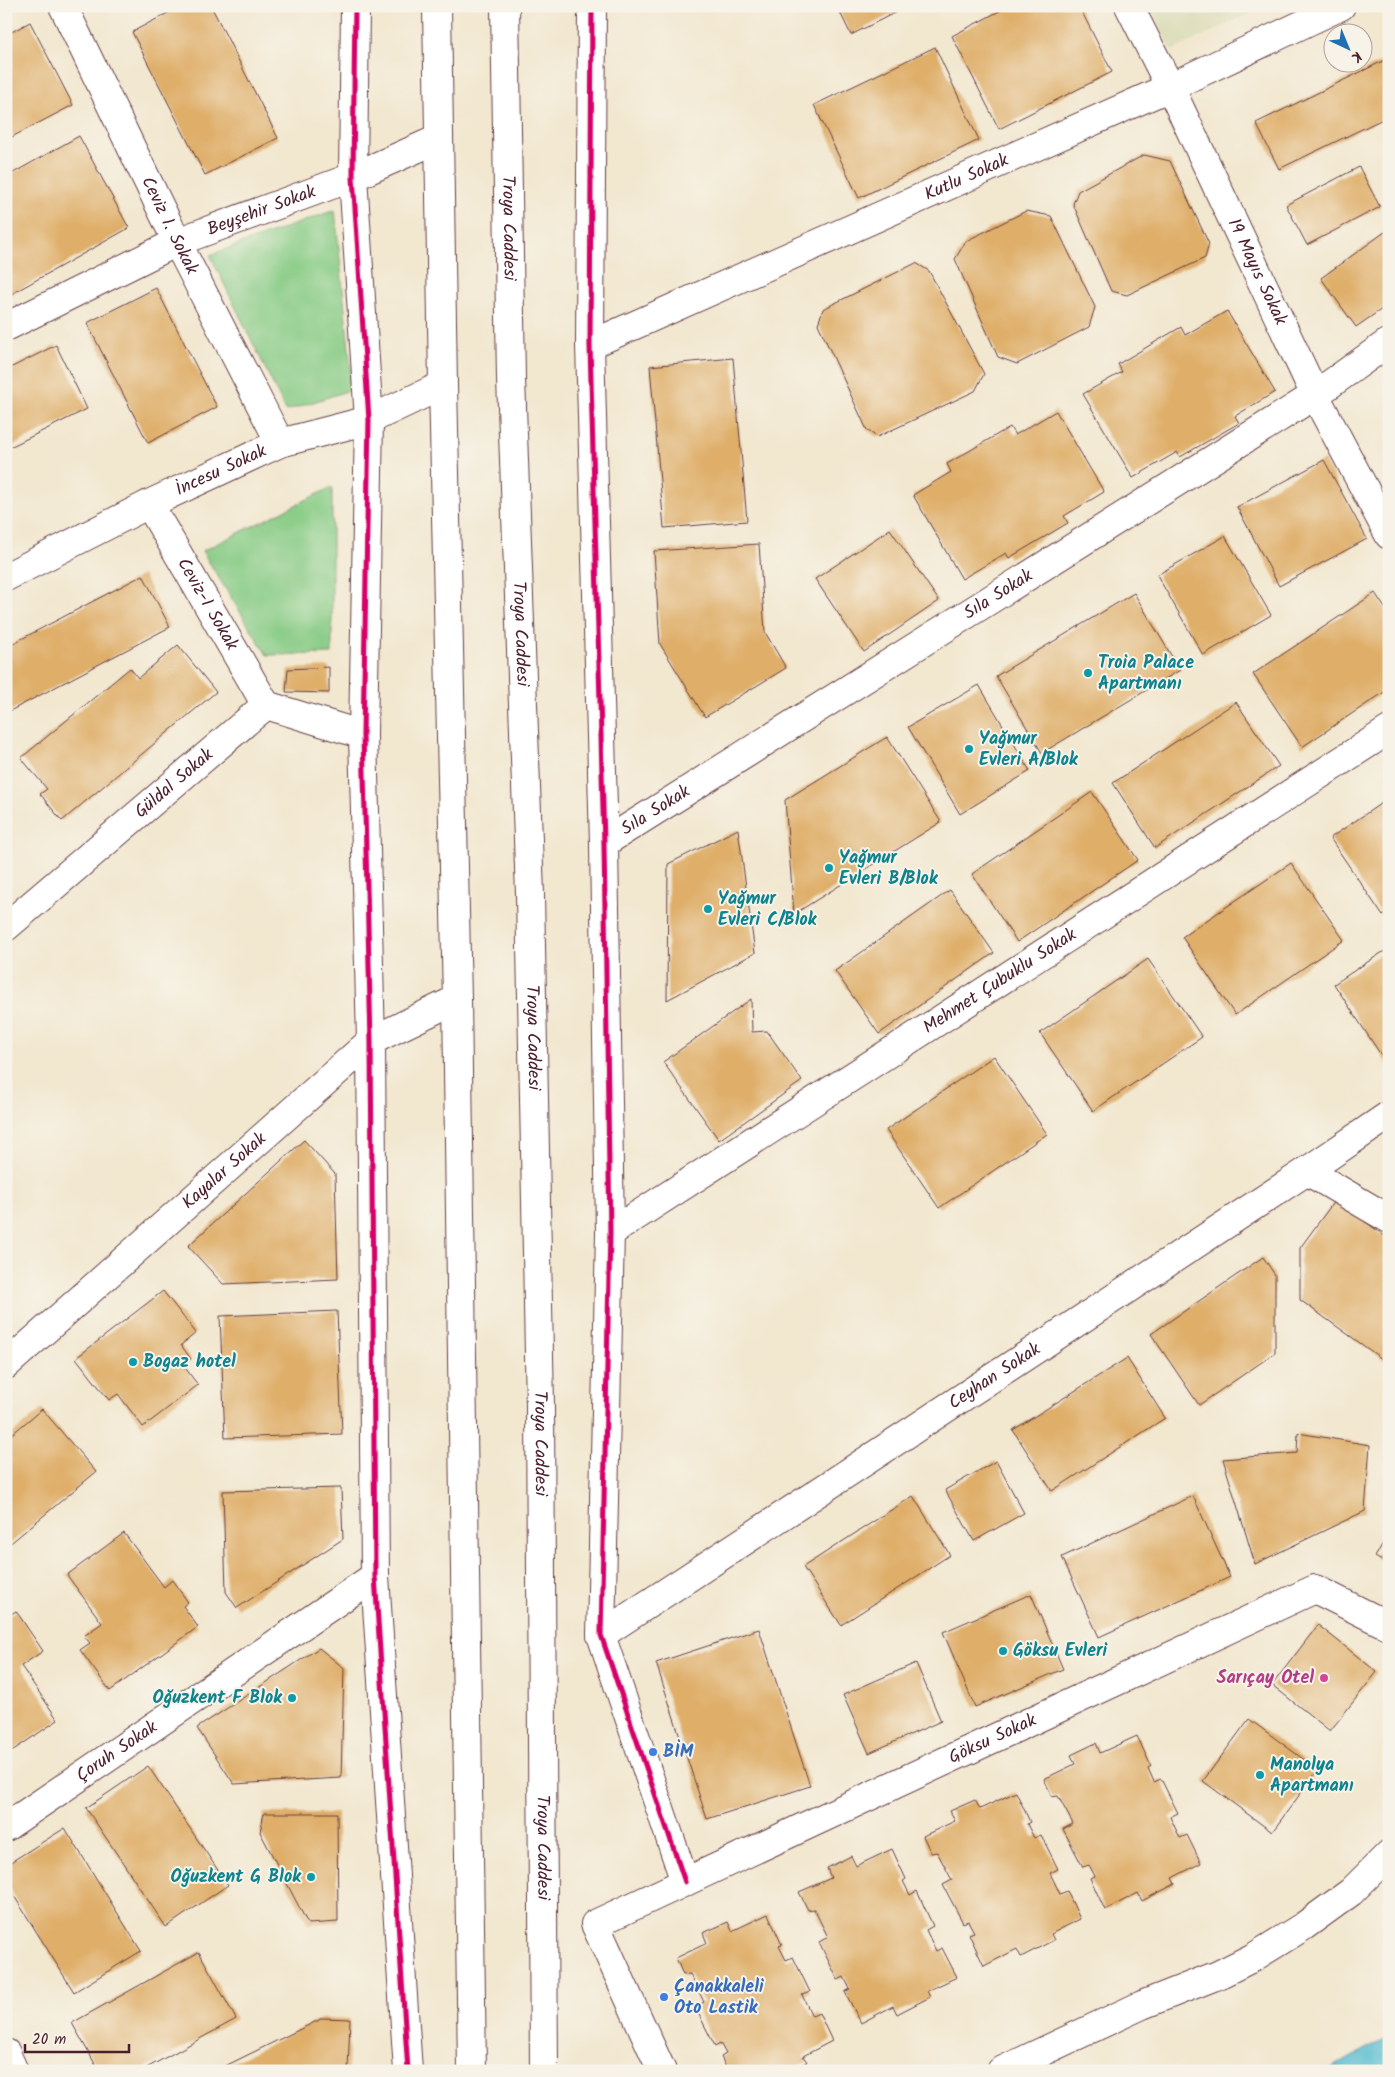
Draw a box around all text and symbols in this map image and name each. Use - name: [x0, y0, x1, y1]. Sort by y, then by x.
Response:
- north arrow: [1322, 22, 1372, 72]
- text: K: [1345, 46, 1367, 68]
- street label: Kutlu Sokak: [920, 146, 1014, 209]
- street label: Ceviz 1. Sokak: [133, 172, 206, 280]
- street label: Troya Caddesi: [493, 175, 524, 281]
- street label: Beyşehir Sokak: [203, 177, 320, 244]
- street label: 19 Mayıs Sokak: [1219, 213, 1295, 331]
- street label: İncesu Sokak: [170, 436, 272, 504]
- street label: Ceviz-1 Sokak: [169, 552, 246, 657]
- street label: Sıla Sokak: [958, 561, 1039, 627]
- street label: Troya Caddesi: [504, 581, 537, 688]
- place label: Troia Palace Apartmanı: [1098, 649, 1194, 699]
- marker: Troia Palace Apartmanı: [1082, 667, 1094, 679]
- place label: Yağmur Evleri A/Blok: [979, 725, 1079, 775]
- street label: Güldal Sokak: [128, 741, 220, 826]
- marker: Yağmur Evleri A/Blok: [963, 743, 975, 755]
- street label: Sıla Sokak: [615, 777, 697, 843]
- place label: Yağmur Evleri B/Blok: [839, 844, 939, 894]
- marker: Yağmur Evleri B/Blok: [823, 862, 835, 874]
- place label: Yağmur Evleri C/Blok: [718, 885, 818, 935]
- marker: Yağmur Evleri C/Blok: [702, 903, 714, 915]
- street label: Mehmet Çubuklu Sokak: [917, 921, 1083, 1042]
- street label: Troya Caddesi: [517, 985, 548, 1091]
- street label: Kayalar Sokak: [175, 1125, 274, 1217]
- street label: Ceyhan Sokak: [943, 1335, 1047, 1417]
- place label: Bogaz hotel: [143, 1348, 236, 1377]
- marker: Bogaz hotel: [127, 1356, 139, 1368]
- street label: Troya Caddesi: [525, 1391, 555, 1497]
- place label: Göksu Evleri: [1013, 1637, 1107, 1666]
- marker: Göksu Evleri: [997, 1645, 1009, 1657]
- place label: Sarıçay Otel: [1217, 1664, 1314, 1693]
- marker: Sarıçay Otel: [1318, 1672, 1330, 1684]
- place label: Oğuzkent F Blok: [153, 1684, 283, 1713]
- marker: Oğuzkent F Blok: [286, 1692, 298, 1704]
- street label: Göksu Sokak: [944, 1706, 1042, 1772]
- street label: Çoruh Sokak: [70, 1713, 164, 1790]
- place label: BİM: [663, 1738, 694, 1767]
- marker: BİM: [647, 1746, 659, 1758]
- place label: Manolya Apartmanı: [1270, 1751, 1354, 1801]
- marker: Manolya Apartmanı: [1254, 1769, 1266, 1781]
- street label: Troya Caddesi: [528, 1795, 557, 1901]
- place label: Oğuzkent G Blok: [171, 1863, 302, 1892]
- marker: Oğuzkent G Blok: [305, 1871, 317, 1883]
- place label: Çanakkaleli Oto Lastik: [674, 1973, 764, 2023]
- marker: Çanakkaleli Oto Lastik: [658, 1991, 670, 2003]
- scale bar: [25, 2022, 129, 2054]
- text: 20 m: [32, 2028, 66, 2052]

